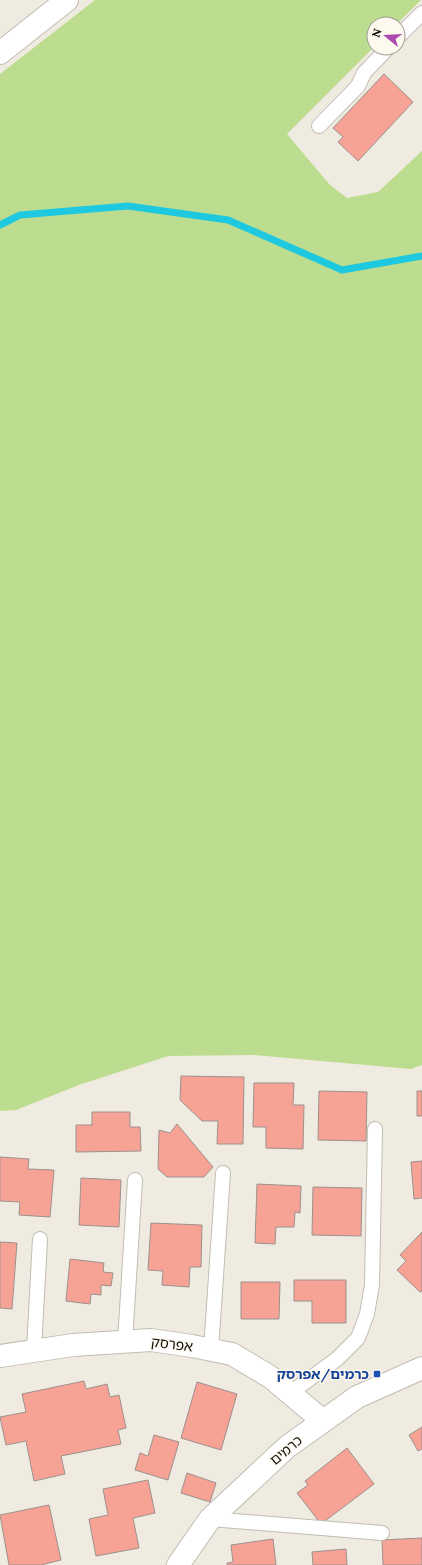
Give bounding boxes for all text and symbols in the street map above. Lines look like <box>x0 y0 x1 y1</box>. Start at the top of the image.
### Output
north arrow <box>366 16 406 56</box>
text: N <box>369 26 385 39</box>
street label: אפרסק <box>150 1333 194 1356</box>
place label: כרמים/אפרסק <box>277 1365 369 1383</box>
marker: כרמים/אפרסק <box>372 1369 382 1379</box>
street label: כרמים <box>266 1431 306 1469</box>

